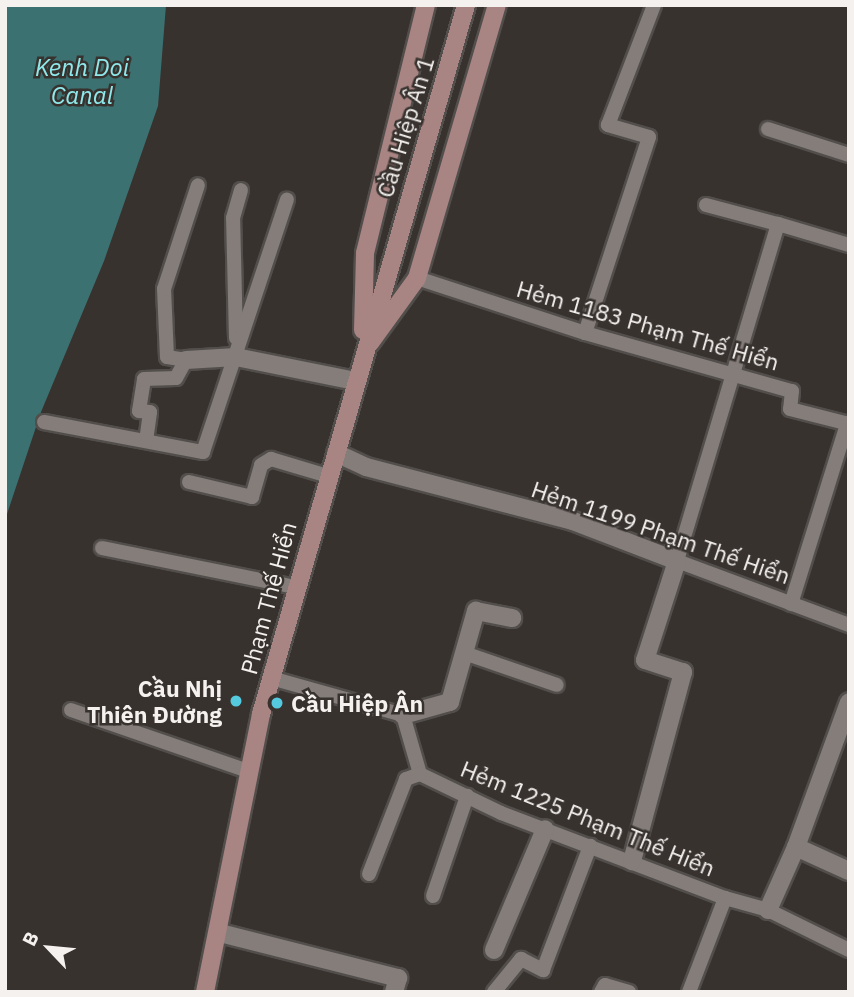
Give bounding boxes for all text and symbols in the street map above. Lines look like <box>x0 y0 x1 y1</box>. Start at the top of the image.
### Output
street label: Cầu Hiệp Ân 1 <box>371 53 439 201</box>
water label: Kenh Doi Canal <box>35 54 129 110</box>
street label: Hẻm 1183 Phạm Thế Hiển <box>514 274 782 376</box>
street label: Hẻm 1199 Phạm Thế Hiển <box>528 475 794 589</box>
street label: Phạm Thế Hiển <box>234 519 302 677</box>
place label: Cầu Nhị Thiên Đường <box>87 674 222 728</box>
place label: Cầu Hiệp Ân <box>291 689 423 717</box>
marker: Cầu Nhị Thiên Đường <box>228 693 244 709</box>
marker: Cầu Hiệp Ân <box>269 695 285 711</box>
street label: Hẻm 1225 Phạm Thế Hiển <box>457 754 719 882</box>
north arrow <box>14 913 84 983</box>
text: B <box>17 928 44 950</box>

